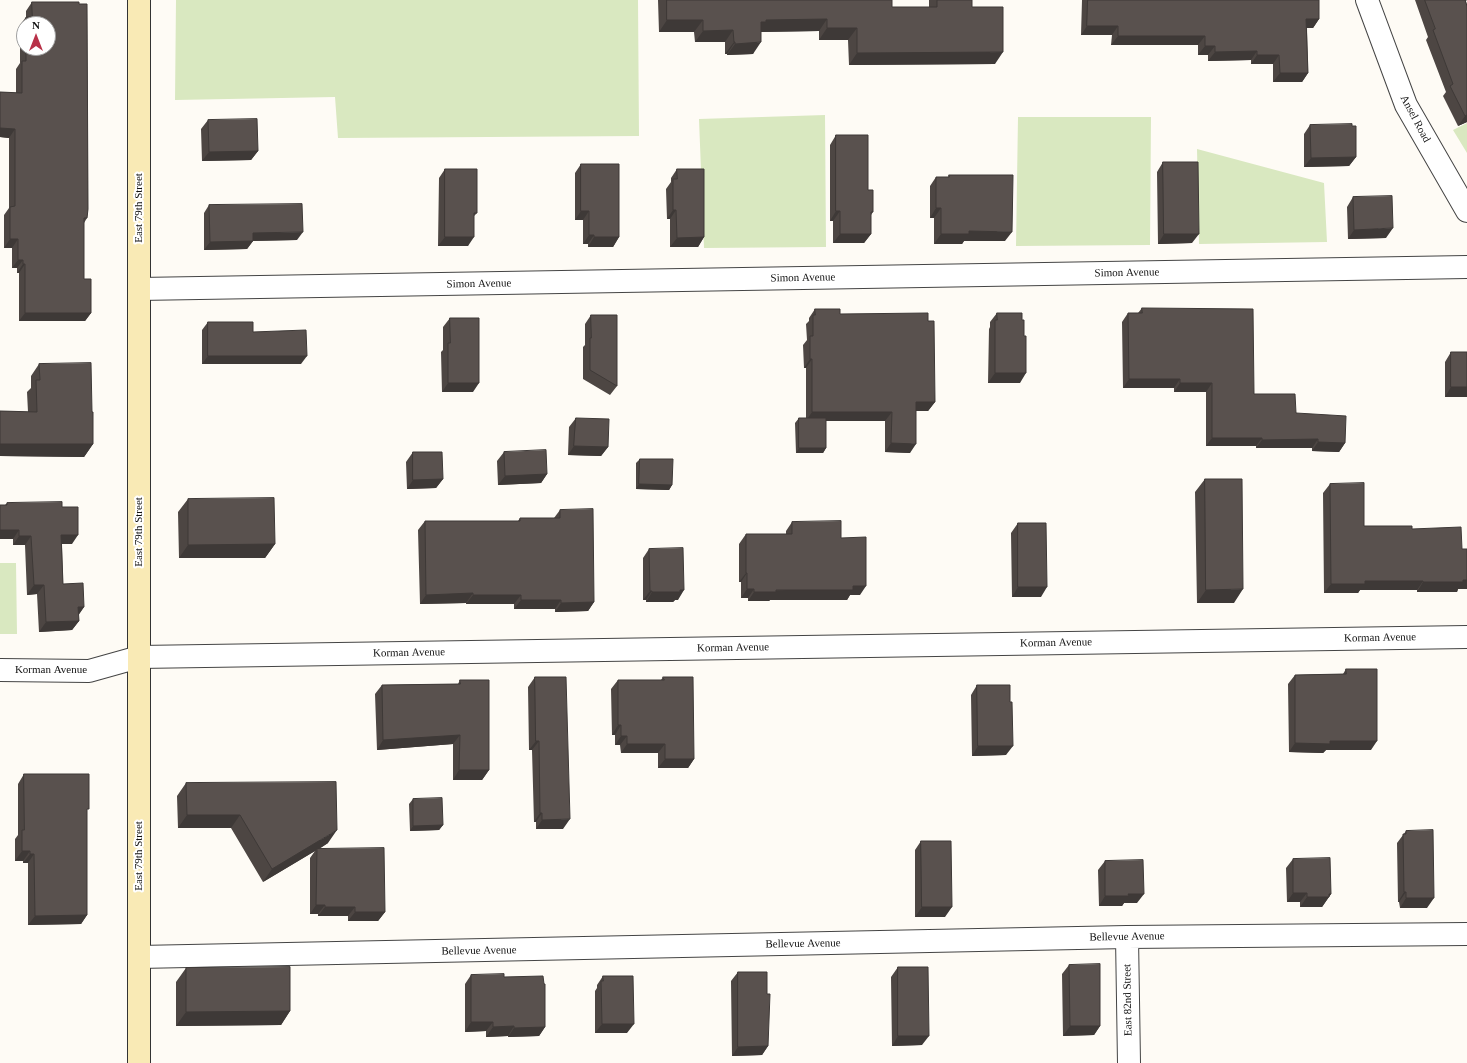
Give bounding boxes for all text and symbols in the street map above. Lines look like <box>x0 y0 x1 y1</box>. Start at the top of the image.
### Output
north arrow <box>16 16 56 56</box>
text: N <box>32 19 40 31</box>
street label: Ansel Road <box>1397 93 1433 145</box>
street label: East 79th Street <box>132 173 146 243</box>
street label: Simon Avenue <box>1094 266 1160 280</box>
street label: Simon Avenue <box>770 271 836 285</box>
street label: Simon Avenue <box>446 277 512 291</box>
street label: East 79th Street <box>132 497 146 567</box>
street label: Korman Avenue <box>1344 631 1416 645</box>
street label: Korman Avenue <box>1020 636 1092 650</box>
street label: Korman Avenue <box>697 641 769 655</box>
street label: Korman Avenue <box>373 646 445 660</box>
street label: Korman Avenue <box>15 663 87 677</box>
street label: East 79th Street <box>132 821 146 891</box>
street label: Bellevue Avenue <box>1089 930 1165 944</box>
street label: Bellevue Avenue <box>765 937 841 951</box>
street label: Bellevue Avenue <box>441 944 517 958</box>
street label: East 82nd Street <box>1121 964 1135 1036</box>

